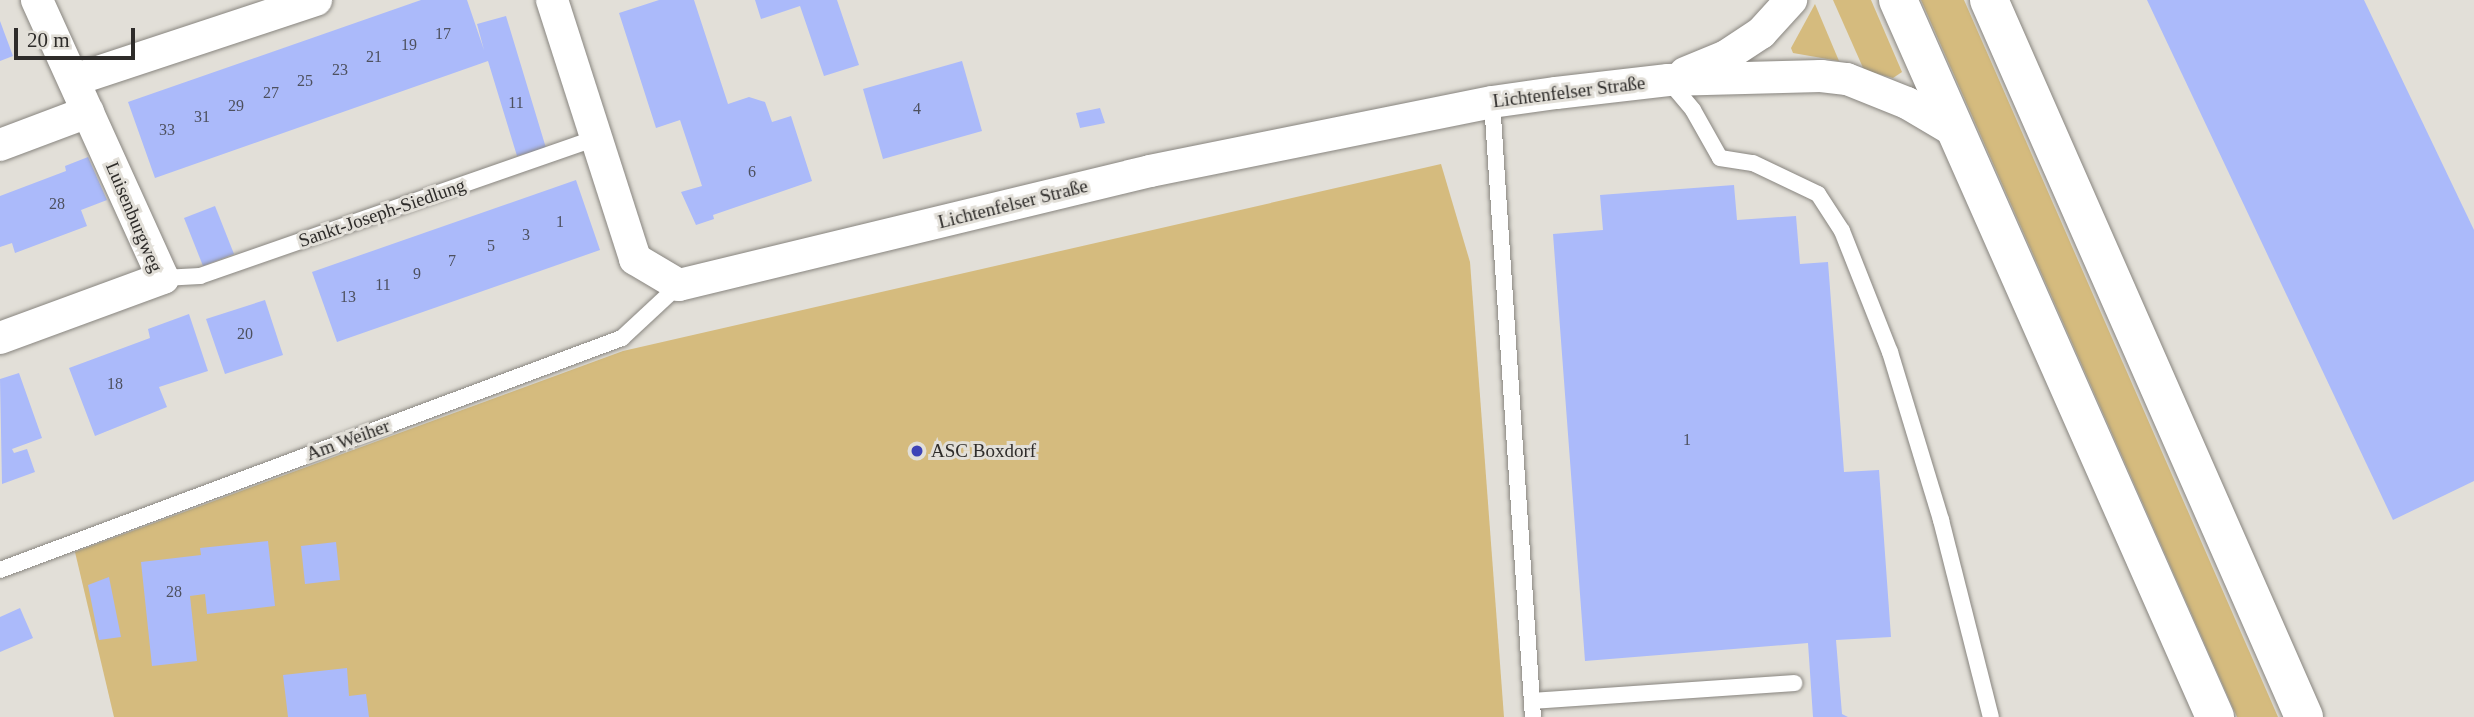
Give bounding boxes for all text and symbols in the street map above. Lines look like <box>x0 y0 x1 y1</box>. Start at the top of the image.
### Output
scale bar <box>18 14 138 58</box>
house number: 17 <box>435 24 451 44</box>
text: 20 m <box>27 28 70 52</box>
house number: 19 <box>401 35 417 55</box>
house number: 21 <box>366 47 382 67</box>
house number: 23 <box>332 60 348 80</box>
house number: 25 <box>297 71 313 91</box>
street label: Lichtenfelser Straße <box>1491 71 1647 113</box>
house number: 27 <box>263 83 279 103</box>
house number: 11 <box>508 93 524 113</box>
house number: 29 <box>228 96 244 116</box>
house number: 4 <box>913 99 921 119</box>
house number: 31 <box>194 107 210 127</box>
house number: 33 <box>159 120 175 140</box>
street label: Luisenburgweg <box>100 158 168 276</box>
house number: 6 <box>748 162 756 182</box>
street label: Sankt-Joseph-Siedlung <box>295 174 469 252</box>
street label: Lichtenfelser Straße <box>936 174 1090 234</box>
house number: 28 <box>49 194 65 214</box>
house number: 1 <box>556 212 564 232</box>
house number: 3 <box>522 225 530 245</box>
house number: 5 <box>487 236 495 256</box>
house number: 7 <box>448 251 456 271</box>
house number: 9 <box>413 264 421 284</box>
house number: 11 <box>375 275 391 295</box>
house number: 13 <box>340 287 356 307</box>
house number: 20 <box>237 324 253 344</box>
house number: 18 <box>107 374 123 394</box>
street label: Am Weiher <box>303 414 393 466</box>
house number: 1 <box>1683 430 1691 450</box>
place label: ASC Boxdorf <box>931 440 1036 462</box>
marker: ASC Boxdorf <box>909 443 925 459</box>
house number: 28 <box>166 582 182 602</box>

